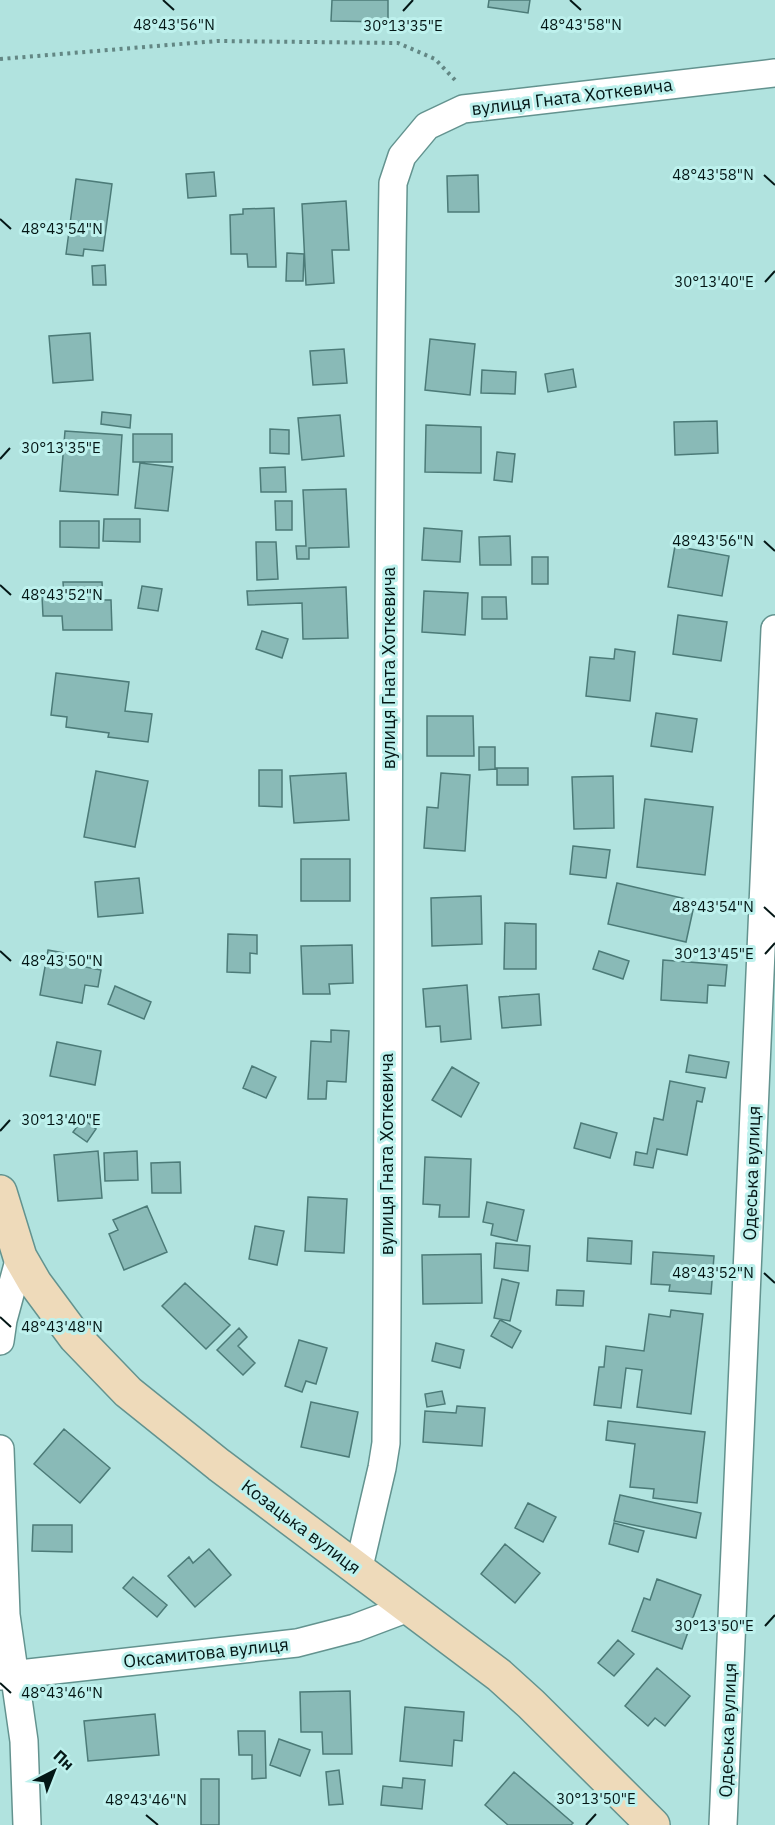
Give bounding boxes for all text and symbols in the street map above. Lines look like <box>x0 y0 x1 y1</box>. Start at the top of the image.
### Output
text: 48°43'56"N <box>133 15 215 34</box>
text: 48°43'58"N <box>540 15 622 34</box>
text: 30°13'35"E <box>363 16 443 35</box>
street label: вулиця Гната Хоткевича <box>470 73 674 120</box>
text: 48°43'58"N <box>672 165 754 184</box>
text: 48°43'54"N <box>21 219 103 238</box>
text: 30°13'40"E <box>674 272 754 291</box>
text: 30°13'35"E <box>21 438 101 457</box>
text: 48°43'56"N <box>672 531 754 550</box>
street label: вулиця Гната Хоткевича <box>377 566 400 769</box>
text: 48°43'52"N <box>21 585 103 604</box>
text: 48°43'54"N <box>672 897 754 916</box>
text: 30°13'45"E <box>674 944 754 963</box>
text: 48°43'50"N <box>21 951 103 970</box>
street label: вулиця Гната Хоткевича <box>375 1052 398 1255</box>
street label: Одеська вулиця <box>738 1105 765 1241</box>
text: 30°13'40"E <box>21 1110 101 1129</box>
text: 48°43'52"N <box>672 1263 754 1282</box>
text: 48°43'48"N <box>21 1317 103 1336</box>
street label: Козацька вулиця <box>237 1474 366 1579</box>
text: 30°13'50"E <box>674 1616 754 1635</box>
street label: Оксамитова вулиця <box>122 1632 290 1673</box>
street label: Одеська вулиця <box>714 1662 741 1798</box>
text: 48°43'46"N <box>21 1683 103 1702</box>
north arrow <box>24 1741 84 1801</box>
text: Пн <box>49 1745 79 1774</box>
text: 30°13'50"E <box>556 1789 636 1808</box>
text: 48°43'46"N <box>105 1790 187 1809</box>

